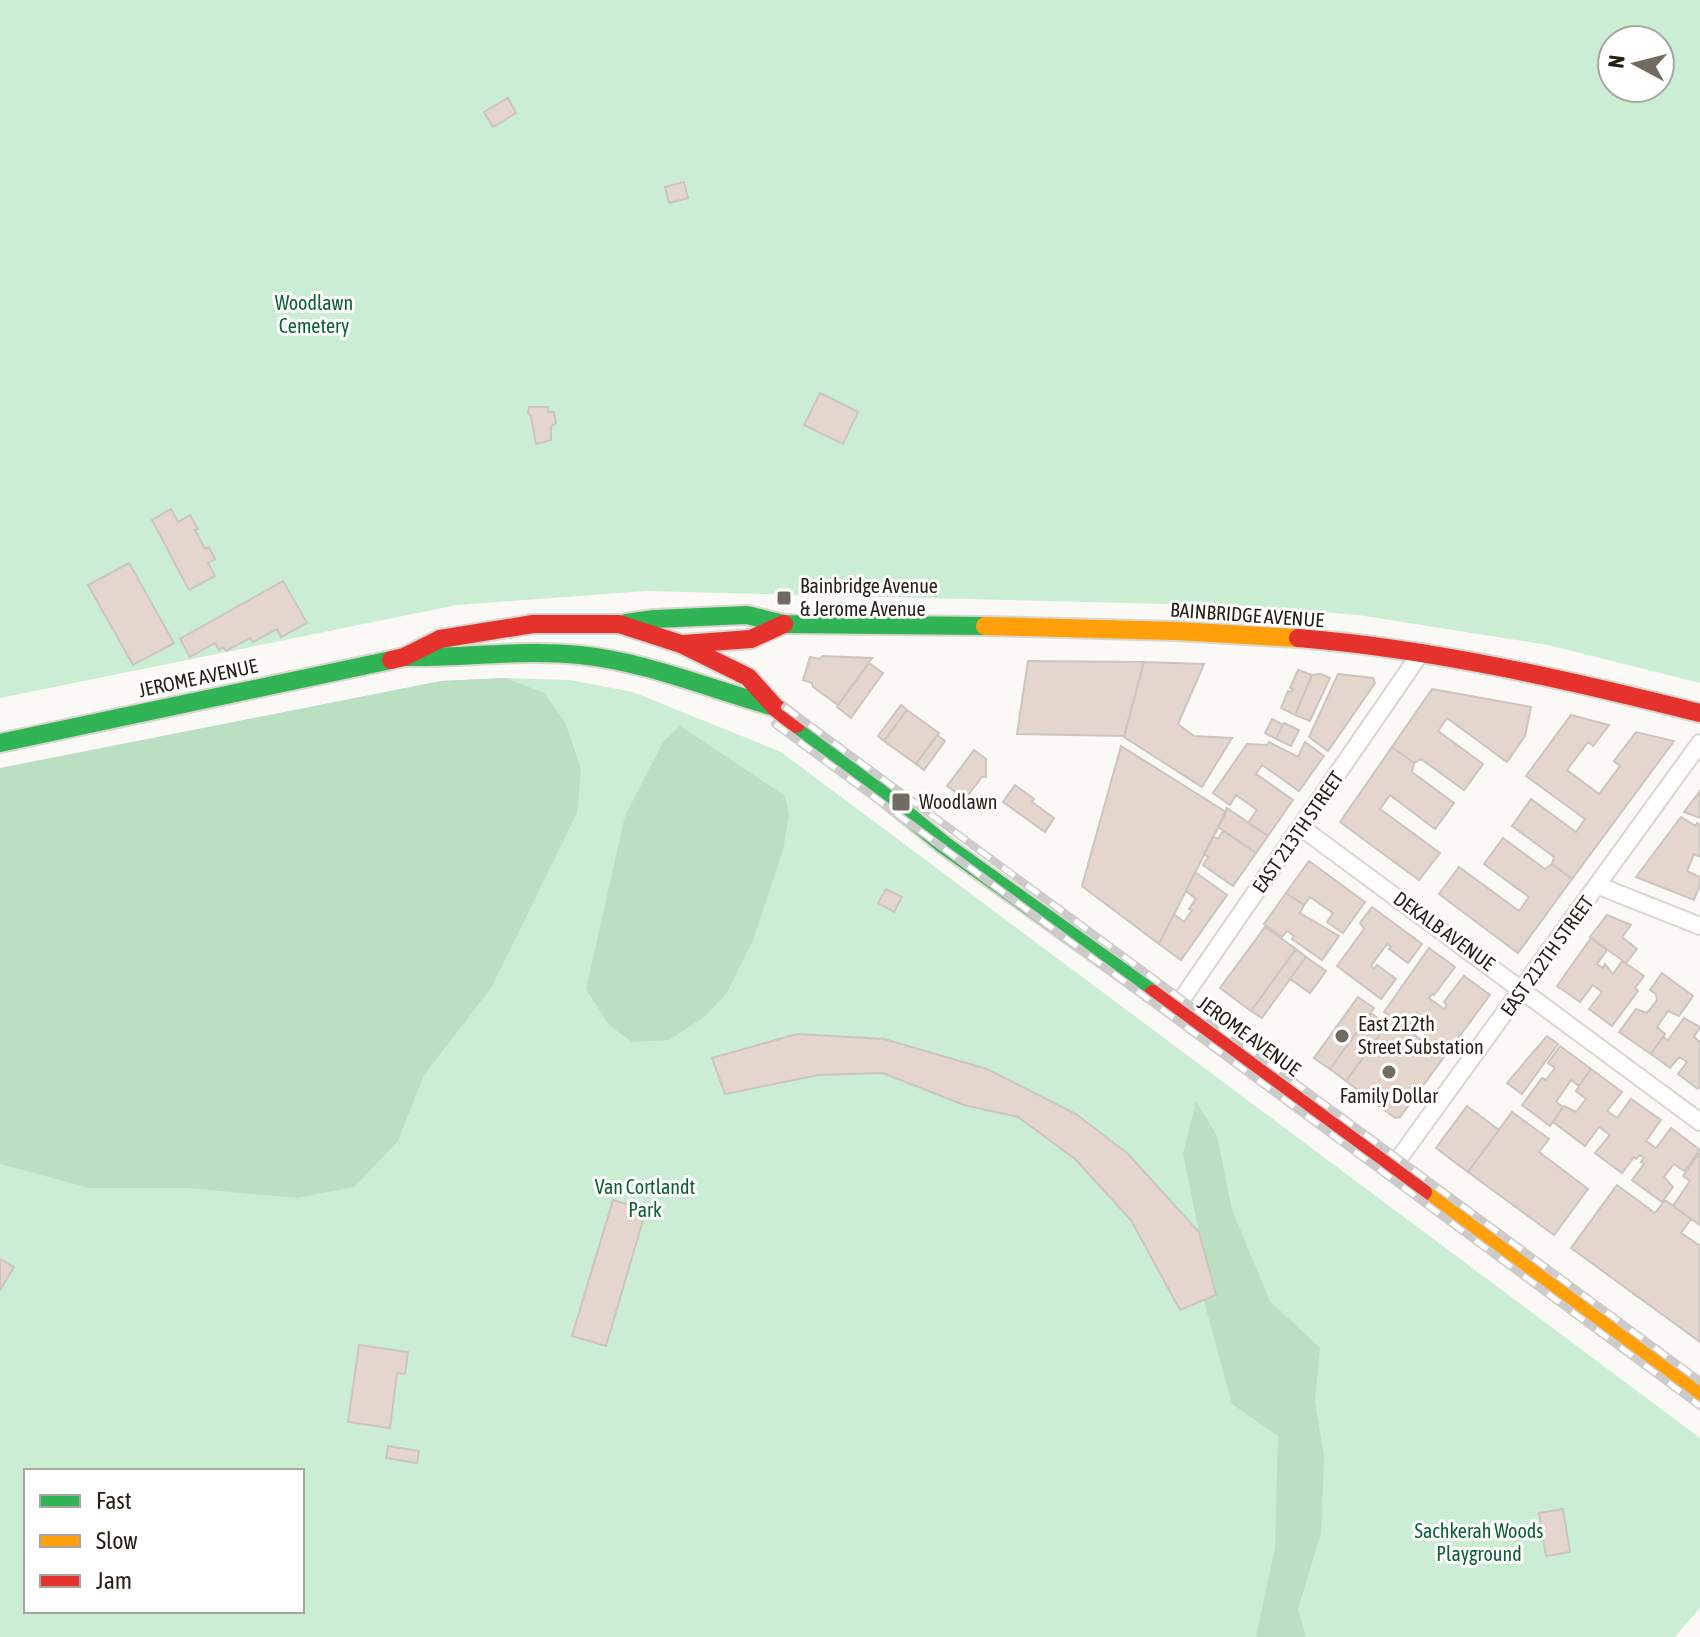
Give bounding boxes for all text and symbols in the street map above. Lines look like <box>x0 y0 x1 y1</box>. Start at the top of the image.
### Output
north arrow <box>1596 24 1676 104</box>
text: N <box>1602 54 1630 70</box>
park label: Woodlawn Cemetery <box>275 291 353 337</box>
place label: Bainbridge Avenue & Jerome Avenue <box>800 574 938 620</box>
marker: Bainbridge Avenue & Jerome Avenue <box>775 589 793 607</box>
street label: BAINBRIDGE AVENUE <box>1170 598 1325 631</box>
street label: JEROME AVENUE <box>136 654 260 701</box>
street label: EAST 213TH STREET <box>1247 767 1348 897</box>
place label: Woodlawn <box>919 790 997 813</box>
marker: Woodlawn <box>890 791 912 813</box>
street label: DEKALB AVENUE <box>1389 886 1500 975</box>
street label: EAST 212TH STREET <box>1495 891 1598 1020</box>
street label: JEROME AVENUE <box>1194 991 1305 1081</box>
place label: East 212th Street Substation <box>1358 1012 1484 1058</box>
marker: East 212th Street Substation <box>1333 1027 1351 1045</box>
marker: Family Dollar <box>1380 1063 1398 1081</box>
place label: Family Dollar <box>1340 1084 1439 1107</box>
park label: Van Cortlandt Park <box>595 1175 695 1221</box>
legend <box>24 1469 304 1613</box>
text: Fast <box>96 1487 132 1514</box>
park label: Sachkerah Woods Playground <box>1415 1519 1543 1565</box>
text: Slow <box>96 1527 138 1554</box>
text: Jam <box>96 1567 132 1594</box>

